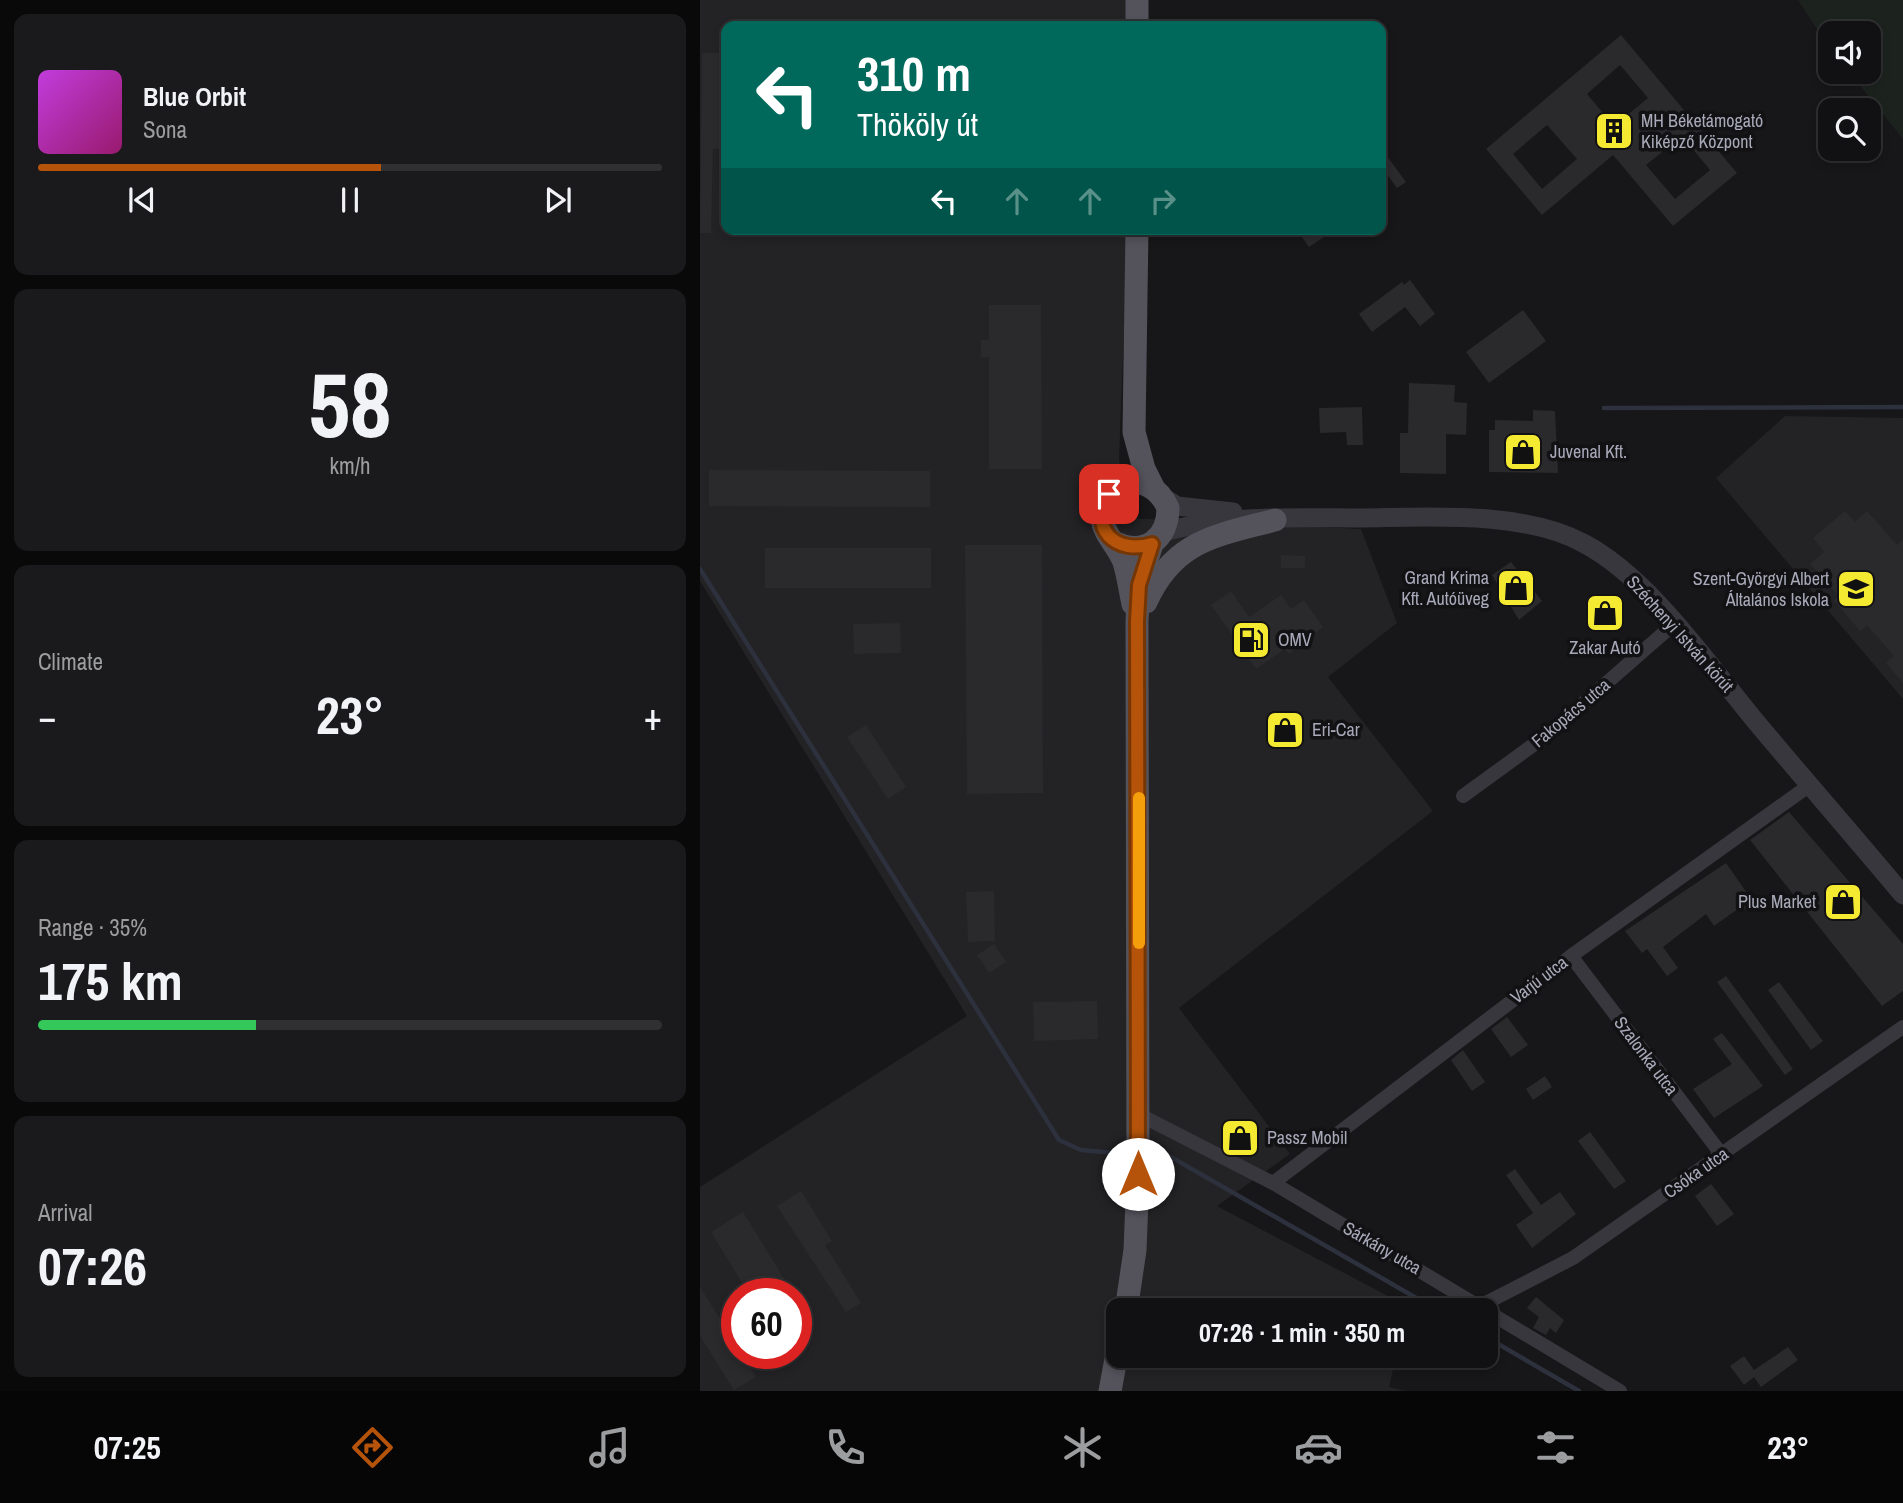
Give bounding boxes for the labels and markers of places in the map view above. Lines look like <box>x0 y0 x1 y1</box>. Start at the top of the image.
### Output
place label: MH Béketámogató Kiképző Központ <box>1641 108 1763 154</box>
building icon: MH Béketámogató Kiképző Központ <box>1593 110 1635 152</box>
shop icon: Juvenal Kft. <box>1502 431 1544 473</box>
place label: Juvenal Kft. <box>1550 439 1627 464</box>
pin <box>1079 464 1139 524</box>
place label: Grand Krima Kft. Autóüveg <box>1401 565 1490 611</box>
place label: Szent-Györgyi Albert Általános Iskola <box>1693 566 1829 612</box>
shop icon: Grand Krima Kft. Autóüveg <box>1495 567 1537 609</box>
school or university icon: Szent-Györgyi Albert Általános Iskola <box>1835 568 1877 610</box>
shop icon: Zakar Autó <box>1584 592 1626 634</box>
fuel station icon: OMV <box>1230 619 1272 661</box>
place label: OMV <box>1278 627 1312 652</box>
place label: Zakar Autó <box>1569 635 1641 660</box>
shop icon: Eri-Car <box>1264 709 1306 751</box>
place label: Eri-Car <box>1312 717 1360 742</box>
shop icon: Plus Market <box>1822 881 1864 923</box>
place label: Plus Market <box>1738 889 1816 914</box>
shop icon: Passz Mobil <box>1219 1117 1261 1159</box>
place label: Passz Mobil <box>1267 1125 1347 1150</box>

